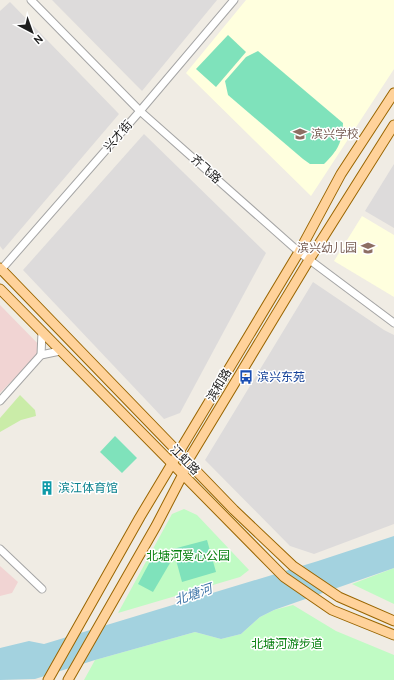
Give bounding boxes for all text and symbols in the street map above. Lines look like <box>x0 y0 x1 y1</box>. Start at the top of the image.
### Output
north arrow <box>12 12 52 52</box>
text: N <box>31 32 46 47</box>
street label: 兴才街 <box>100 117 135 154</box>
school or university icon: 滨兴学校 <box>292 126 308 142</box>
place label: 滨兴学校 <box>311 126 359 141</box>
street label: 齐飞路 <box>188 151 225 186</box>
place label: 滨兴幼儿园 <box>297 240 357 255</box>
school or university icon: 滨兴幼儿园 <box>360 240 376 256</box>
street label: 滨和路 <box>203 365 234 404</box>
bus stop icon: 滨兴东苑 <box>238 369 254 385</box>
place label: 滨兴东苑 <box>257 369 305 384</box>
street label: 江虹路 <box>167 441 203 478</box>
building icon: 滨江体育馆 <box>39 480 55 496</box>
place label: 滨江体育馆 <box>58 480 118 495</box>
park label: 北塘河爱心公园 <box>146 548 230 563</box>
water label: 北塘河 <box>172 579 217 608</box>
park label: 北塘河游步道 <box>251 636 323 651</box>

